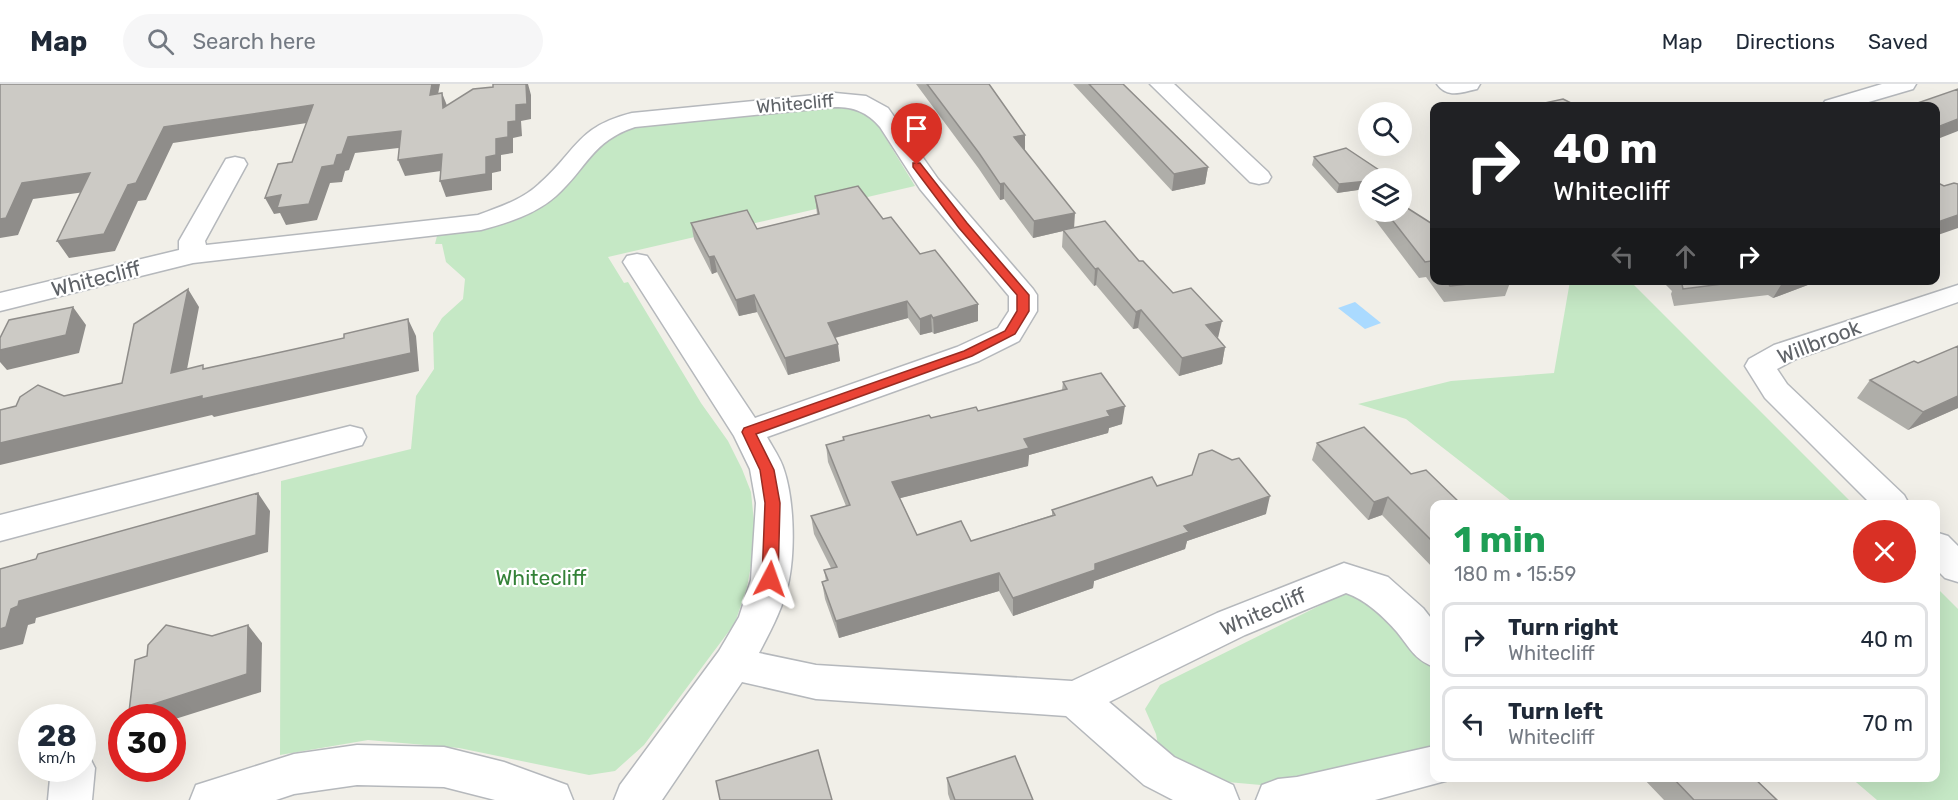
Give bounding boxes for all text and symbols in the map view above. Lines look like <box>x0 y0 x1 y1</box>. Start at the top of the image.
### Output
search box <box>123 14 543 68</box>
text: Map <box>30 25 87 58</box>
icon: search <box>144 25 177 58</box>
text: Search here <box>192 28 316 55</box>
text: Map <box>1662 29 1703 54</box>
text: Directions <box>1736 29 1835 54</box>
text: Saved <box>1868 29 1928 54</box>
street label: Whitecliff <box>755 90 835 118</box>
map controls <box>1358 102 1412 222</box>
button: search <box>1358 102 1412 156</box>
pin <box>891 103 942 165</box>
icon: arrive <box>900 112 933 145</box>
text: 40 m <box>1553 124 1658 174</box>
icon: right <box>1454 126 1532 204</box>
button: layers <box>1358 168 1412 222</box>
text: Whitecliff <box>1553 175 1670 207</box>
icon: left <box>1606 240 1639 273</box>
icon: ahead <box>1669 240 1702 273</box>
icon: right <box>1732 240 1765 273</box>
street label: Whitecliff <box>49 255 144 302</box>
street label: Willbrook <box>1774 314 1864 369</box>
text: 1 min <box>1454 518 1546 561</box>
button: close <box>1853 520 1916 583</box>
position arrow <box>738 547 802 611</box>
text: 180 m · 15:59 <box>1454 562 1576 586</box>
park label: Whitecliff <box>496 565 587 590</box>
street label: Whitecliff <box>1216 582 1310 641</box>
text: Turn right <box>1508 614 1618 641</box>
icon: right <box>1457 623 1490 656</box>
text: 40 m <box>1860 626 1913 653</box>
text: Whitecliff <box>1508 641 1595 665</box>
text: Turn left <box>1508 698 1603 725</box>
speed limit sign: 30 <box>108 704 186 782</box>
icon: left <box>1457 707 1490 740</box>
text: 70 m <box>1863 710 1913 737</box>
text: 28 <box>37 718 77 754</box>
text: Whitecliff <box>1508 725 1595 749</box>
text: km/h <box>38 749 76 767</box>

